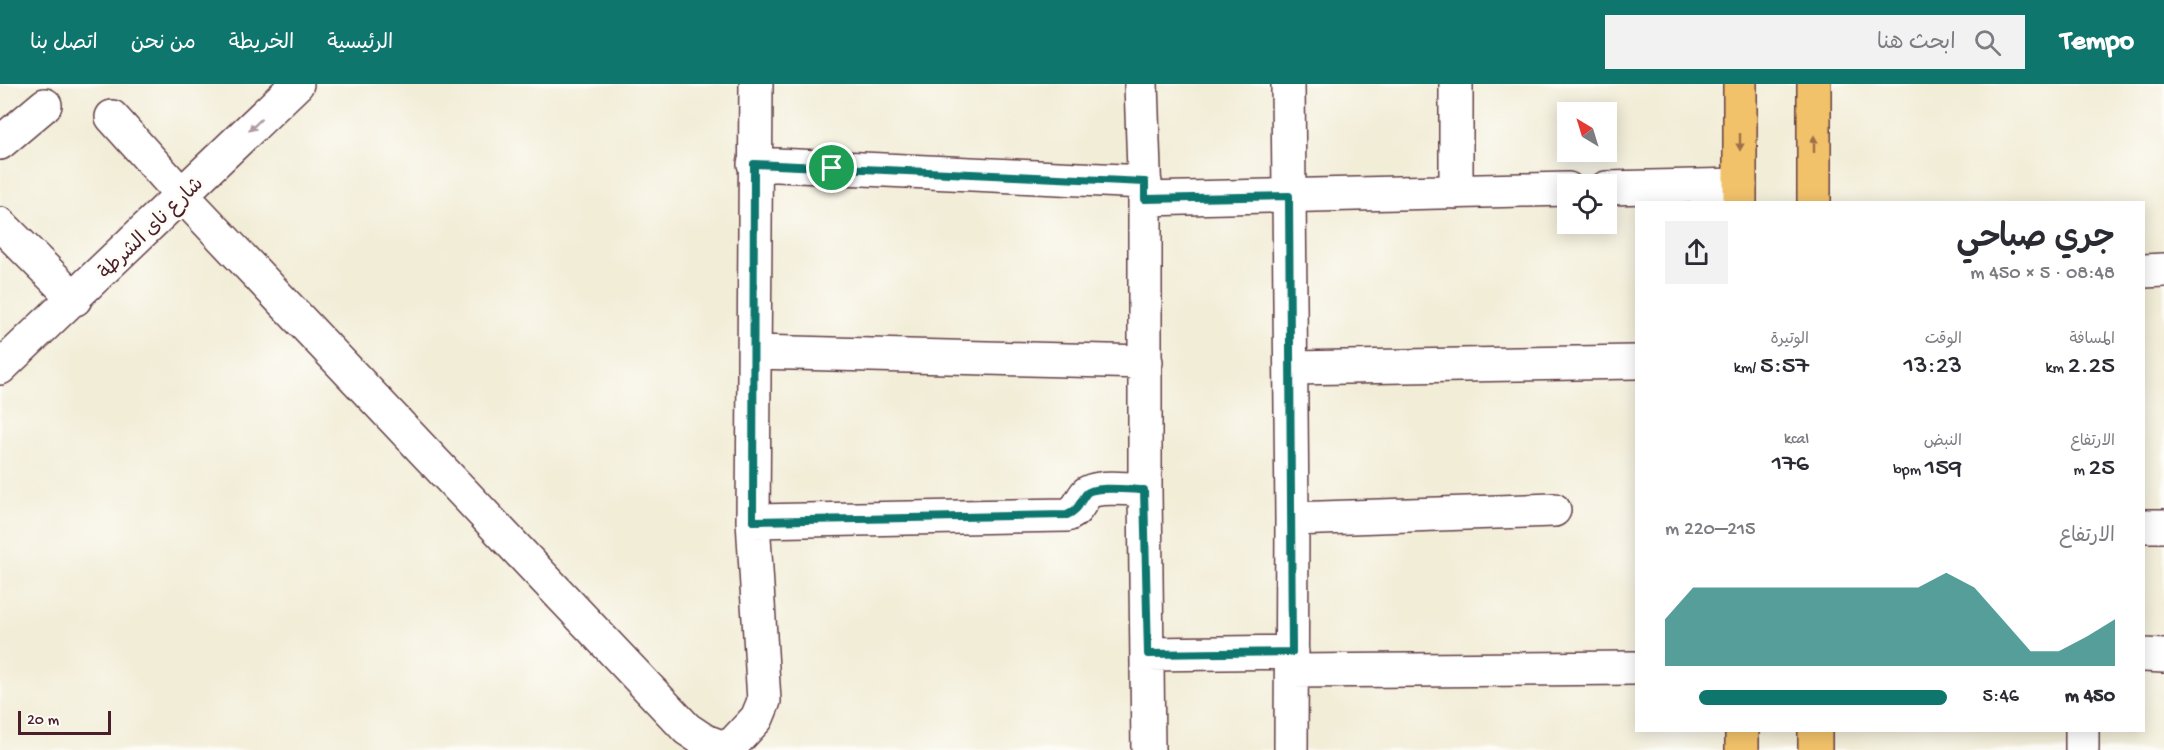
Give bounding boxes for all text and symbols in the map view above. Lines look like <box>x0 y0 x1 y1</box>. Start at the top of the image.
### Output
search box <box>1605 15 2025 69</box>
icon: search <box>1971 26 2004 59</box>
text: Tempo <box>2061 26 2134 59</box>
text: ابحث هنا <box>1877 31 1956 57</box>
text: اتصل بنا <box>30 32 98 57</box>
text: من نحن <box>131 32 196 57</box>
text: الخريطة <box>229 32 294 57</box>
text: الرئيسية <box>327 32 393 57</box>
north arrow <box>1557 102 1617 162</box>
map controls <box>1557 102 1617 234</box>
one-way arrow <box>248 118 263 132</box>
one-way arrow <box>1735 133 1745 152</box>
one-way arrow <box>1809 135 1819 154</box>
pin <box>806 142 857 193</box>
icon: arrive <box>815 151 848 184</box>
street label: شارع ناى الشرطة <box>95 173 210 285</box>
button: locate <box>1557 174 1617 234</box>
button: share <box>1665 221 1728 284</box>
text: جري صباحي <box>1956 221 2115 259</box>
text: 08:48 · 5 × 450 m <box>1970 263 2115 286</box>
text: الوتيرة <box>1770 331 1809 350</box>
text: الوقت <box>1925 331 1962 350</box>
text: المسافة <box>2069 331 2115 350</box>
text: 5:57 <box>1760 352 1809 383</box>
text: 13:23 <box>1904 352 1962 383</box>
text: 2.25 <box>2068 352 2115 383</box>
text: /km <box>1734 360 1760 379</box>
text: km <box>2045 360 2068 379</box>
text: kcal <box>1784 431 1809 450</box>
text: النبض <box>1924 433 1962 452</box>
text: الارتفاع <box>2070 433 2115 452</box>
text: 176 <box>1772 450 1809 481</box>
text: 159 <box>1925 454 1962 485</box>
text: 25 <box>2089 454 2115 485</box>
text: bpm <box>1893 462 1925 481</box>
text: m <box>2073 462 2089 481</box>
text: 215–220 m <box>1665 519 1756 542</box>
text: الارتفاع <box>2059 526 2115 549</box>
text: 5:46 <box>1983 686 2019 709</box>
text: 450 m <box>2065 686 2115 709</box>
scale bar <box>18 708 111 736</box>
text: 20 m <box>27 712 59 731</box>

